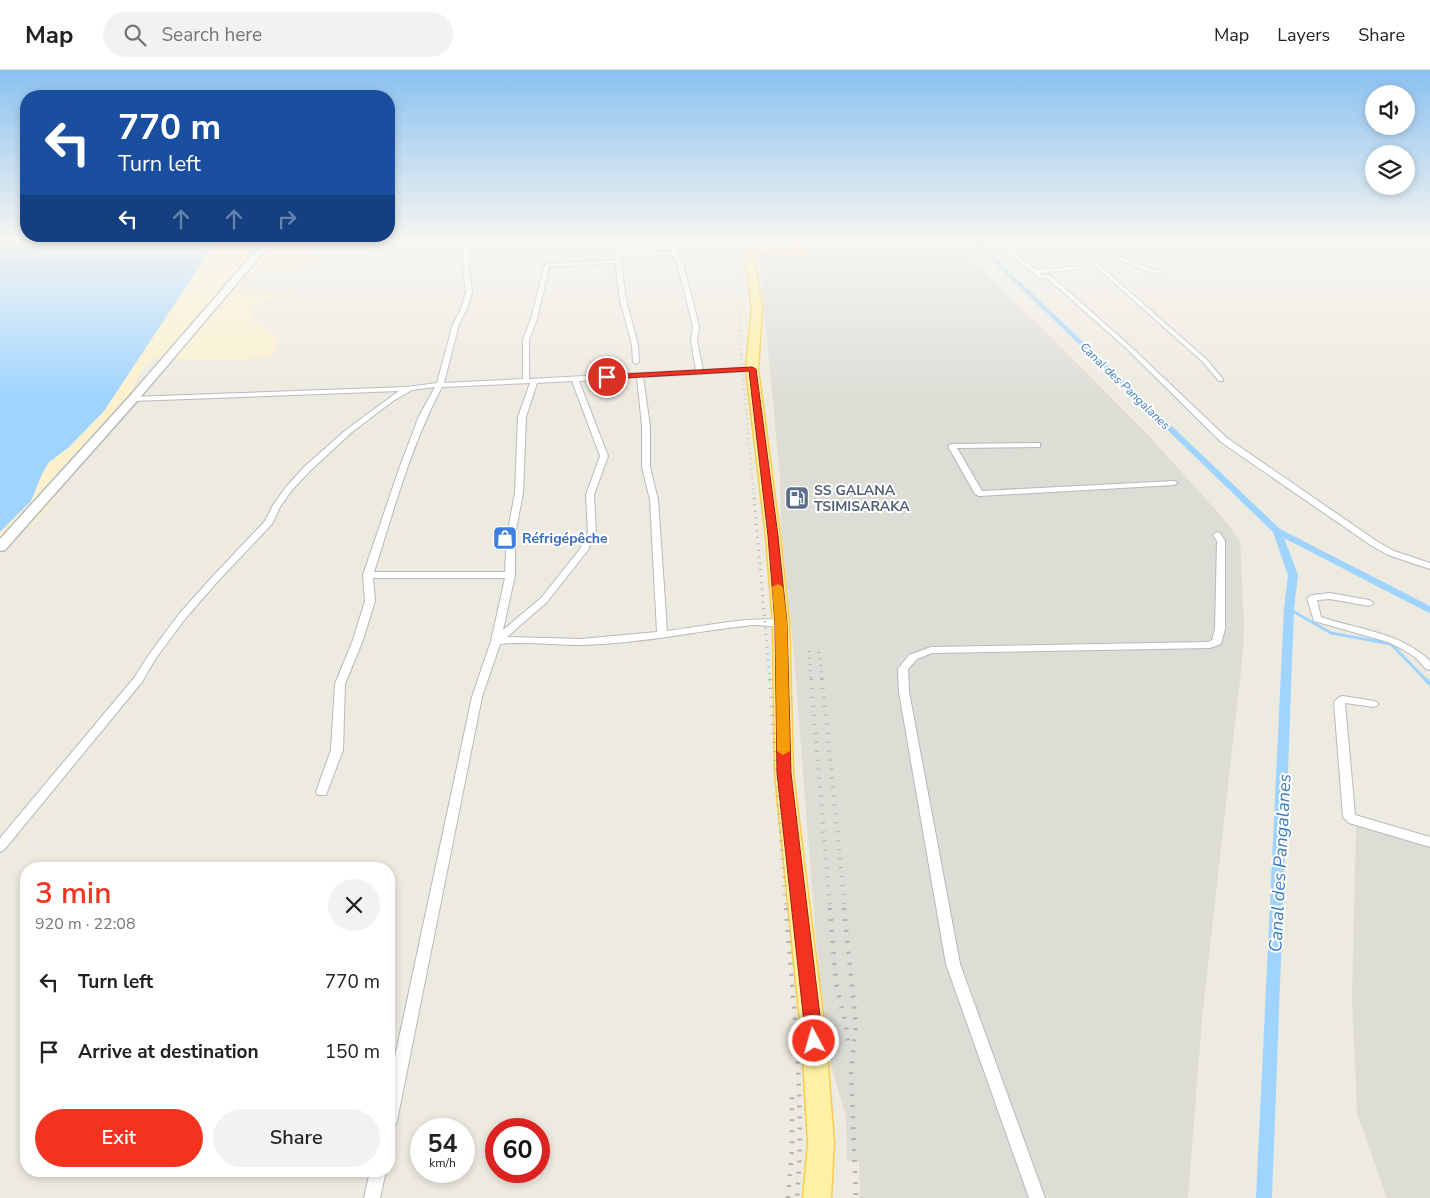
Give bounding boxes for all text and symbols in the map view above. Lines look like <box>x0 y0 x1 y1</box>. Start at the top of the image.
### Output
search box <box>103 12 453 57</box>
text: Map <box>25 19 73 51</box>
icon: search <box>121 21 149 49</box>
text: Search here <box>161 22 262 48</box>
text: Map <box>1214 23 1249 47</box>
text: Layers <box>1277 23 1330 47</box>
text: Share <box>1358 23 1405 47</box>
map controls <box>1365 85 1415 195</box>
button: sound <box>1365 85 1415 135</box>
text: 770 m <box>118 104 221 151</box>
icon: left <box>35 110 100 175</box>
button: layers <box>1365 145 1415 195</box>
text: Turn left <box>118 149 201 179</box>
icon: left <box>114 205 142 233</box>
icon: ahead <box>167 205 195 233</box>
icon: ahead <box>220 205 248 233</box>
icon: right <box>273 205 301 233</box>
water label: Canal des Pangalanes <box>1077 339 1174 433</box>
pin <box>586 356 628 398</box>
icon: arrive <box>593 363 621 391</box>
place label: SS GALANA TSIMISARAKA <box>814 481 910 516</box>
fuel station icon: SS GALANA TSIMISARAKA <box>784 485 810 511</box>
shop icon: Réfrigépêche <box>492 525 518 551</box>
place label: Réfrigépêche <box>522 529 608 548</box>
water label: Canal des Pangalanes <box>1263 773 1297 953</box>
text: 3 min <box>35 873 111 914</box>
button: close <box>328 879 380 931</box>
text: 920 m · 22:08 <box>35 913 136 935</box>
icon: left <box>35 968 63 996</box>
text: Turn left <box>78 969 153 995</box>
text: 770 m <box>325 969 380 995</box>
position arrow <box>787 1014 839 1066</box>
icon: arrive <box>35 1038 63 1066</box>
text: Arrive at destination <box>78 1039 259 1065</box>
text: 150 m <box>325 1039 380 1065</box>
button: Exit <box>35 1109 203 1167</box>
button: Share <box>213 1109 380 1167</box>
speed limit sign: 60 <box>485 1118 550 1183</box>
text: 54 <box>427 1127 458 1161</box>
text: km/h <box>429 1155 456 1171</box>

